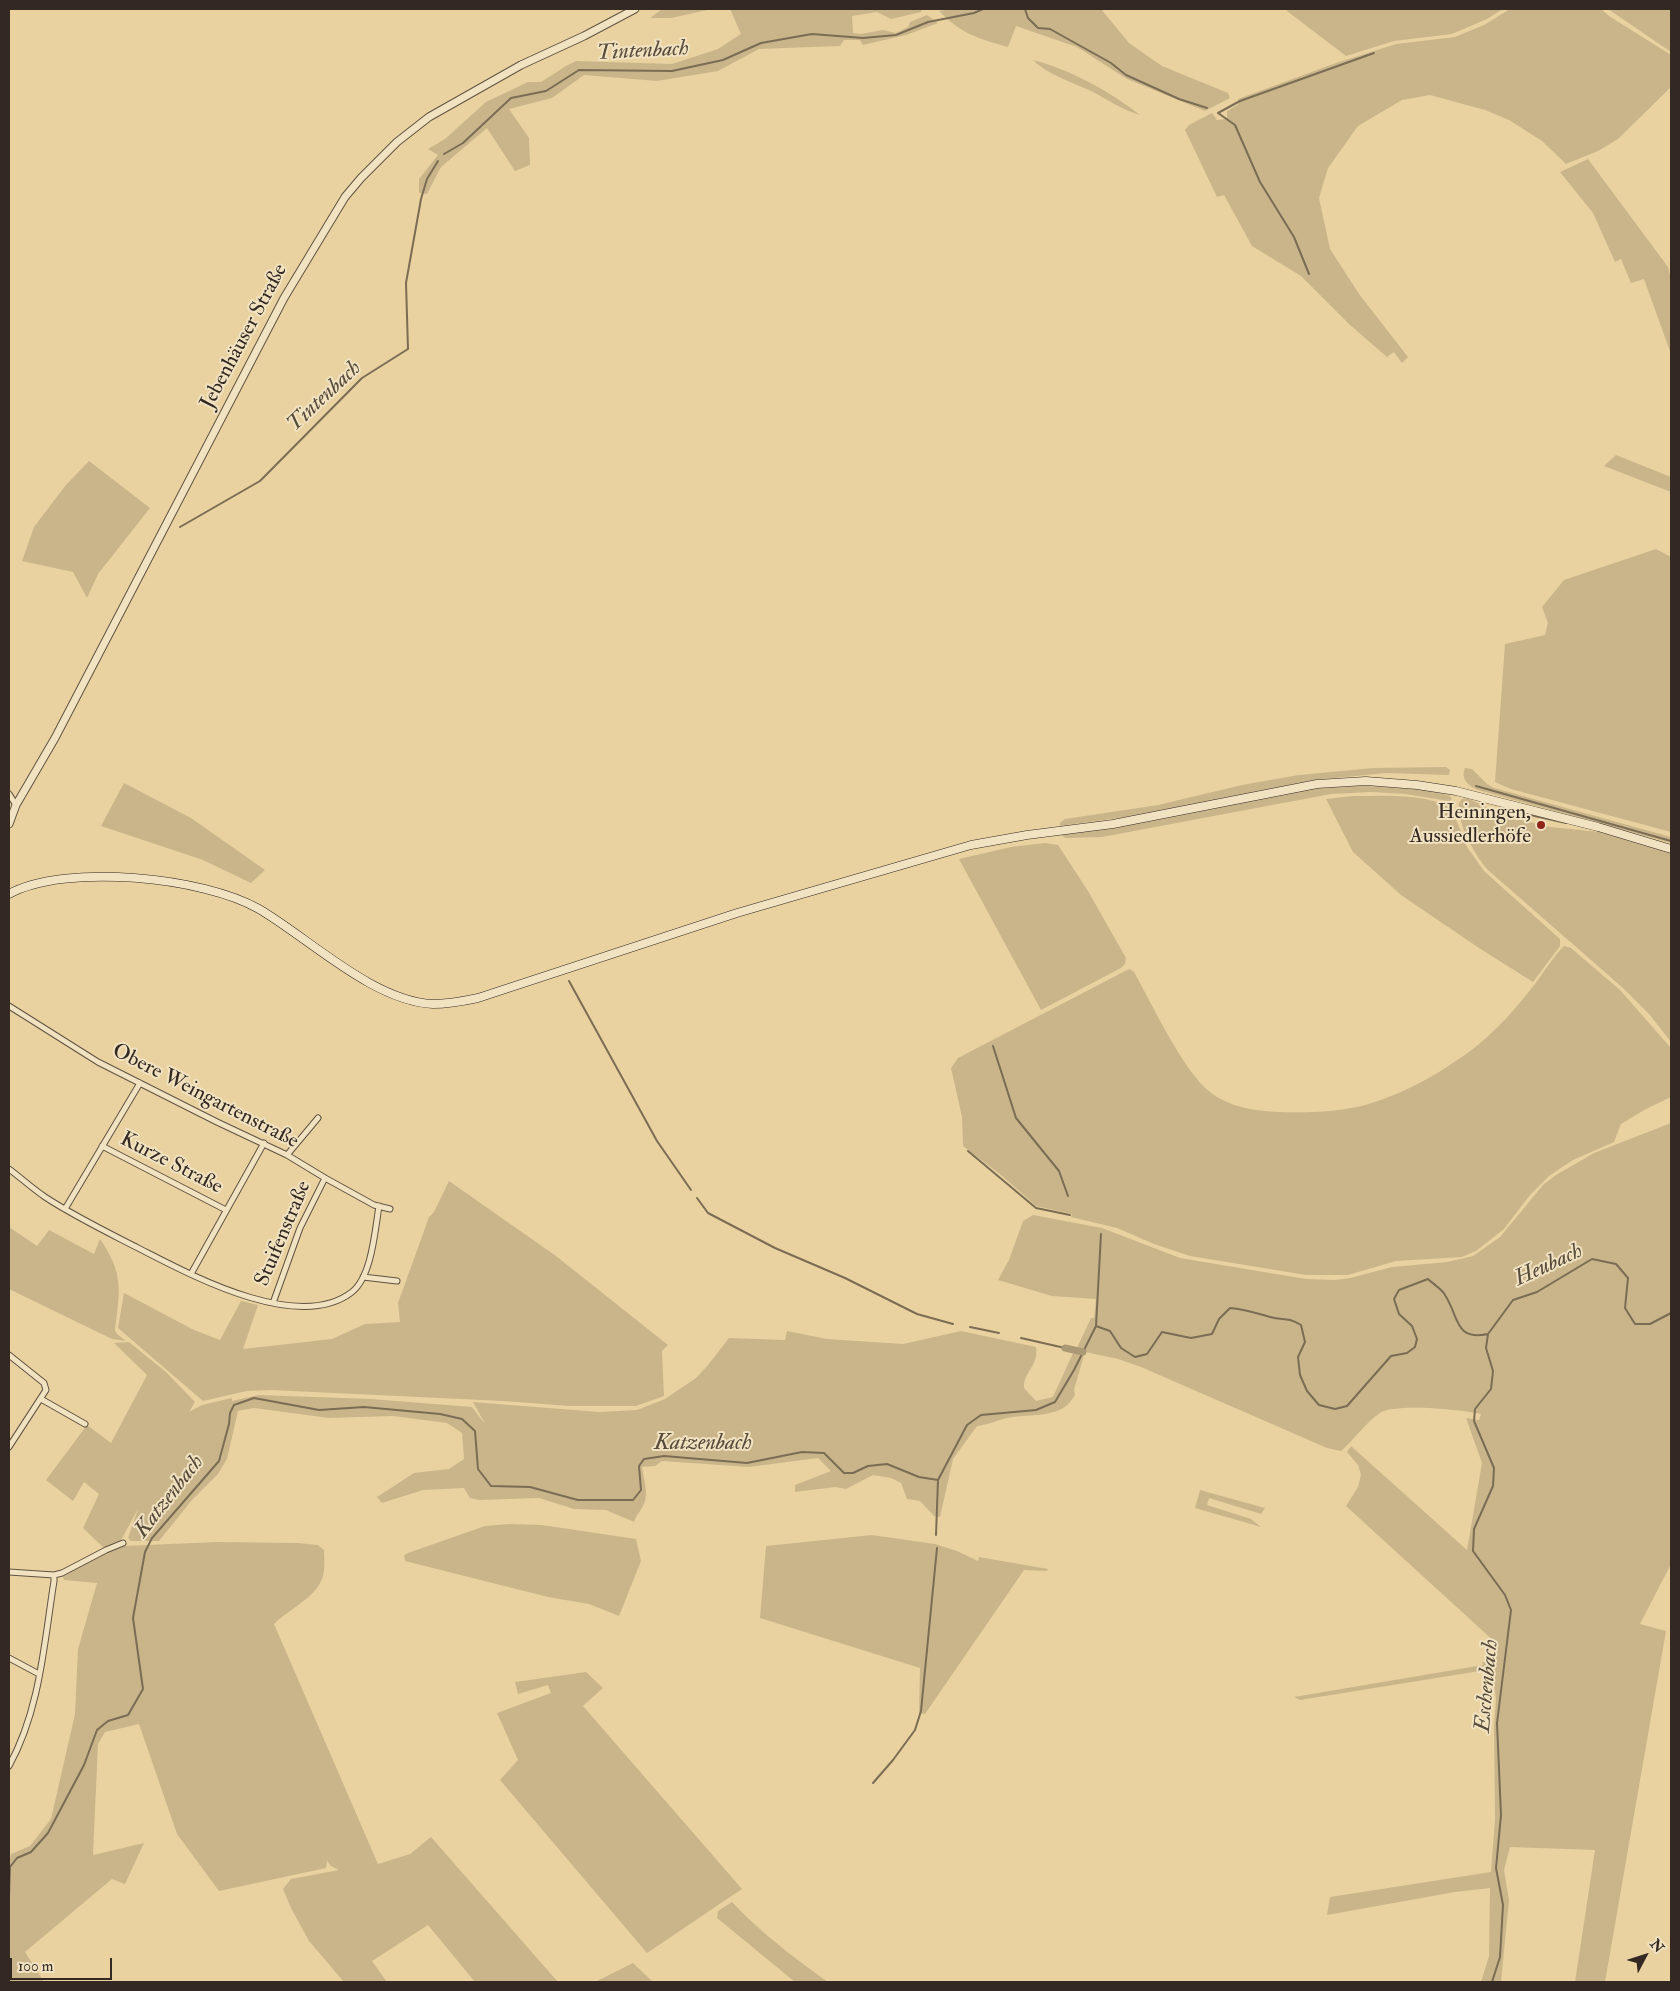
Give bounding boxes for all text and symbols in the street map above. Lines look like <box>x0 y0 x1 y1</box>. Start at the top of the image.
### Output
water label: Tintenbach <box>596 36 690 68</box>
street label: Jebenhäuser Straße <box>196 260 294 414</box>
water label: Tintenbach <box>282 356 368 438</box>
place label: Heiningen, Aussiedlerhöfe <box>1409 800 1531 850</box>
marker: Heiningen, Aussiedlerhöfe <box>1535 819 1547 831</box>
street label: Obere Weingartenstraße <box>108 1039 302 1155</box>
street label: Kurze Straße <box>116 1127 226 1201</box>
street label: Stuifenstraße <box>251 1178 317 1290</box>
water label: Heubach <box>1511 1239 1587 1293</box>
water label: Katzenbach <box>654 1431 752 1457</box>
water label: Katzenbach <box>130 1450 210 1544</box>
water label: Eschenbach <box>1471 1638 1505 1734</box>
north arrow <box>1620 1931 1670 1981</box>
text: N <box>1646 1936 1667 1956</box>
scale bar <box>12 1948 115 1980</box>
text: 100 m <box>18 1957 53 1976</box>

